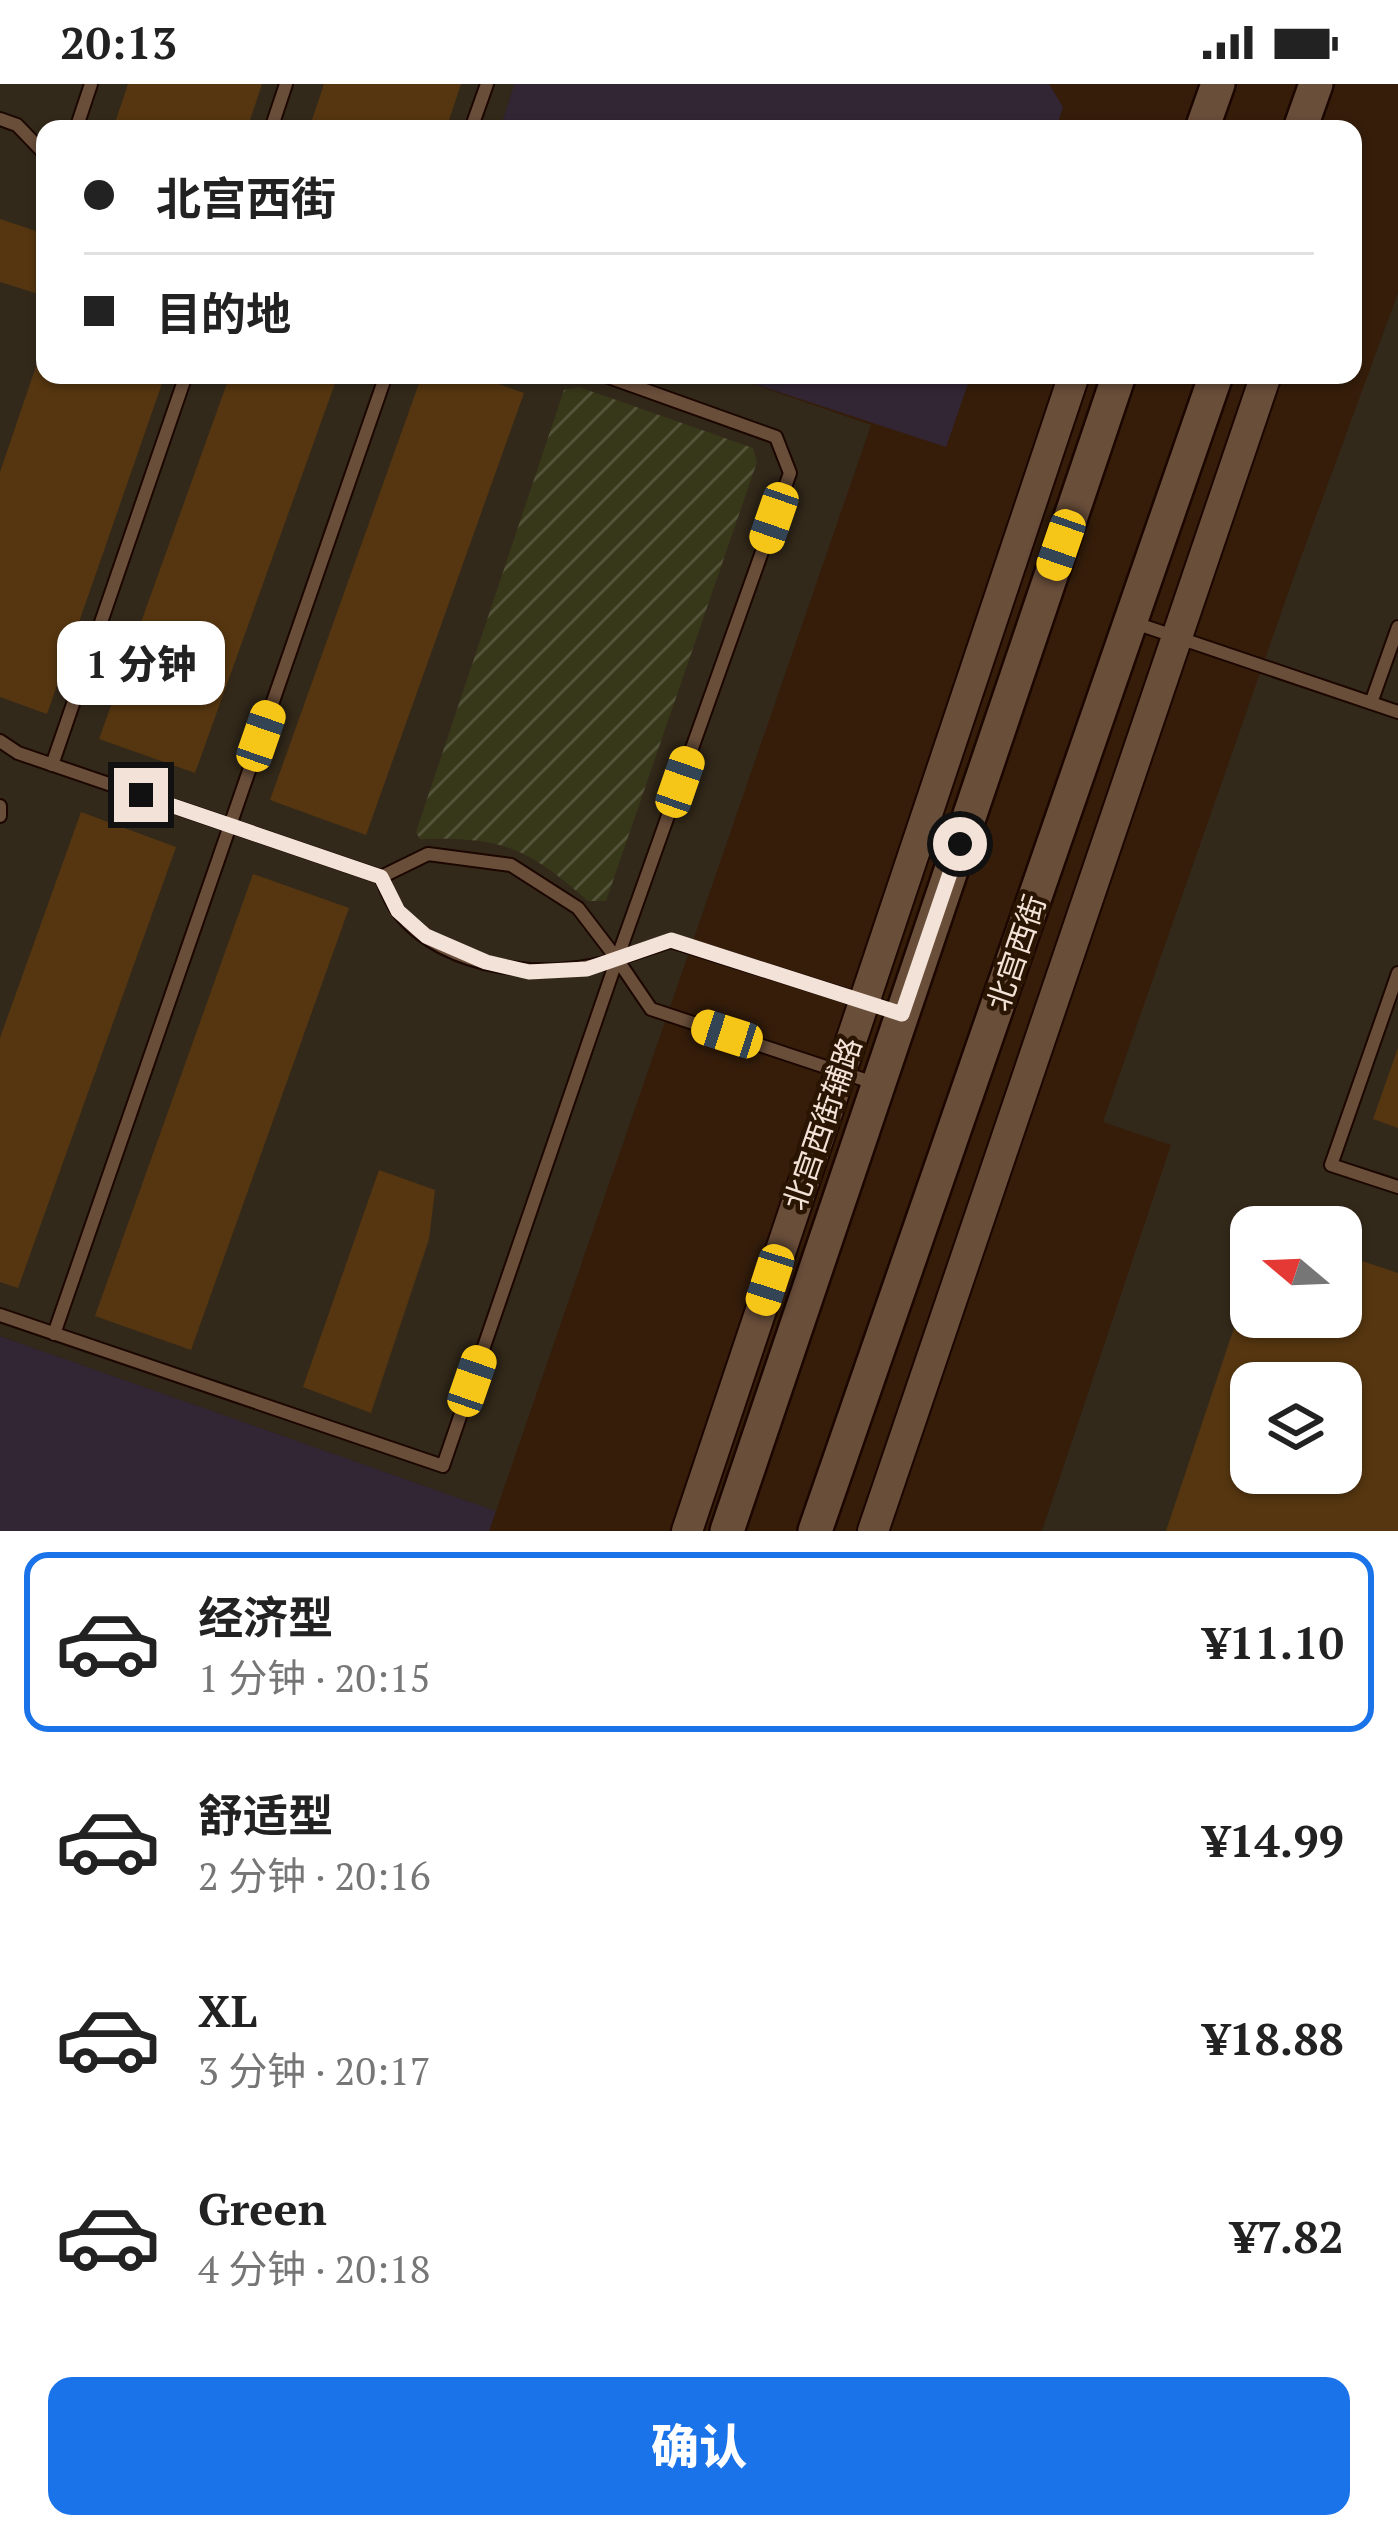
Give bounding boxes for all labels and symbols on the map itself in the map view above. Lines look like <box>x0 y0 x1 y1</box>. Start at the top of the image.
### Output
car <box>745 478 803 558</box>
car <box>1032 505 1090 585</box>
callout: 1 分钟 <box>57 621 225 705</box>
car <box>232 696 290 776</box>
car <box>651 742 709 822</box>
route end <box>114 768 168 822</box>
route start <box>933 817 987 871</box>
street label: 北宫西街 <box>978 889 1054 1016</box>
car <box>687 1006 767 1062</box>
street label: 北宫西街辅路 <box>774 1032 870 1215</box>
north arrow <box>1230 1206 1362 1338</box>
car <box>742 1240 798 1320</box>
car <box>443 1341 501 1421</box>

